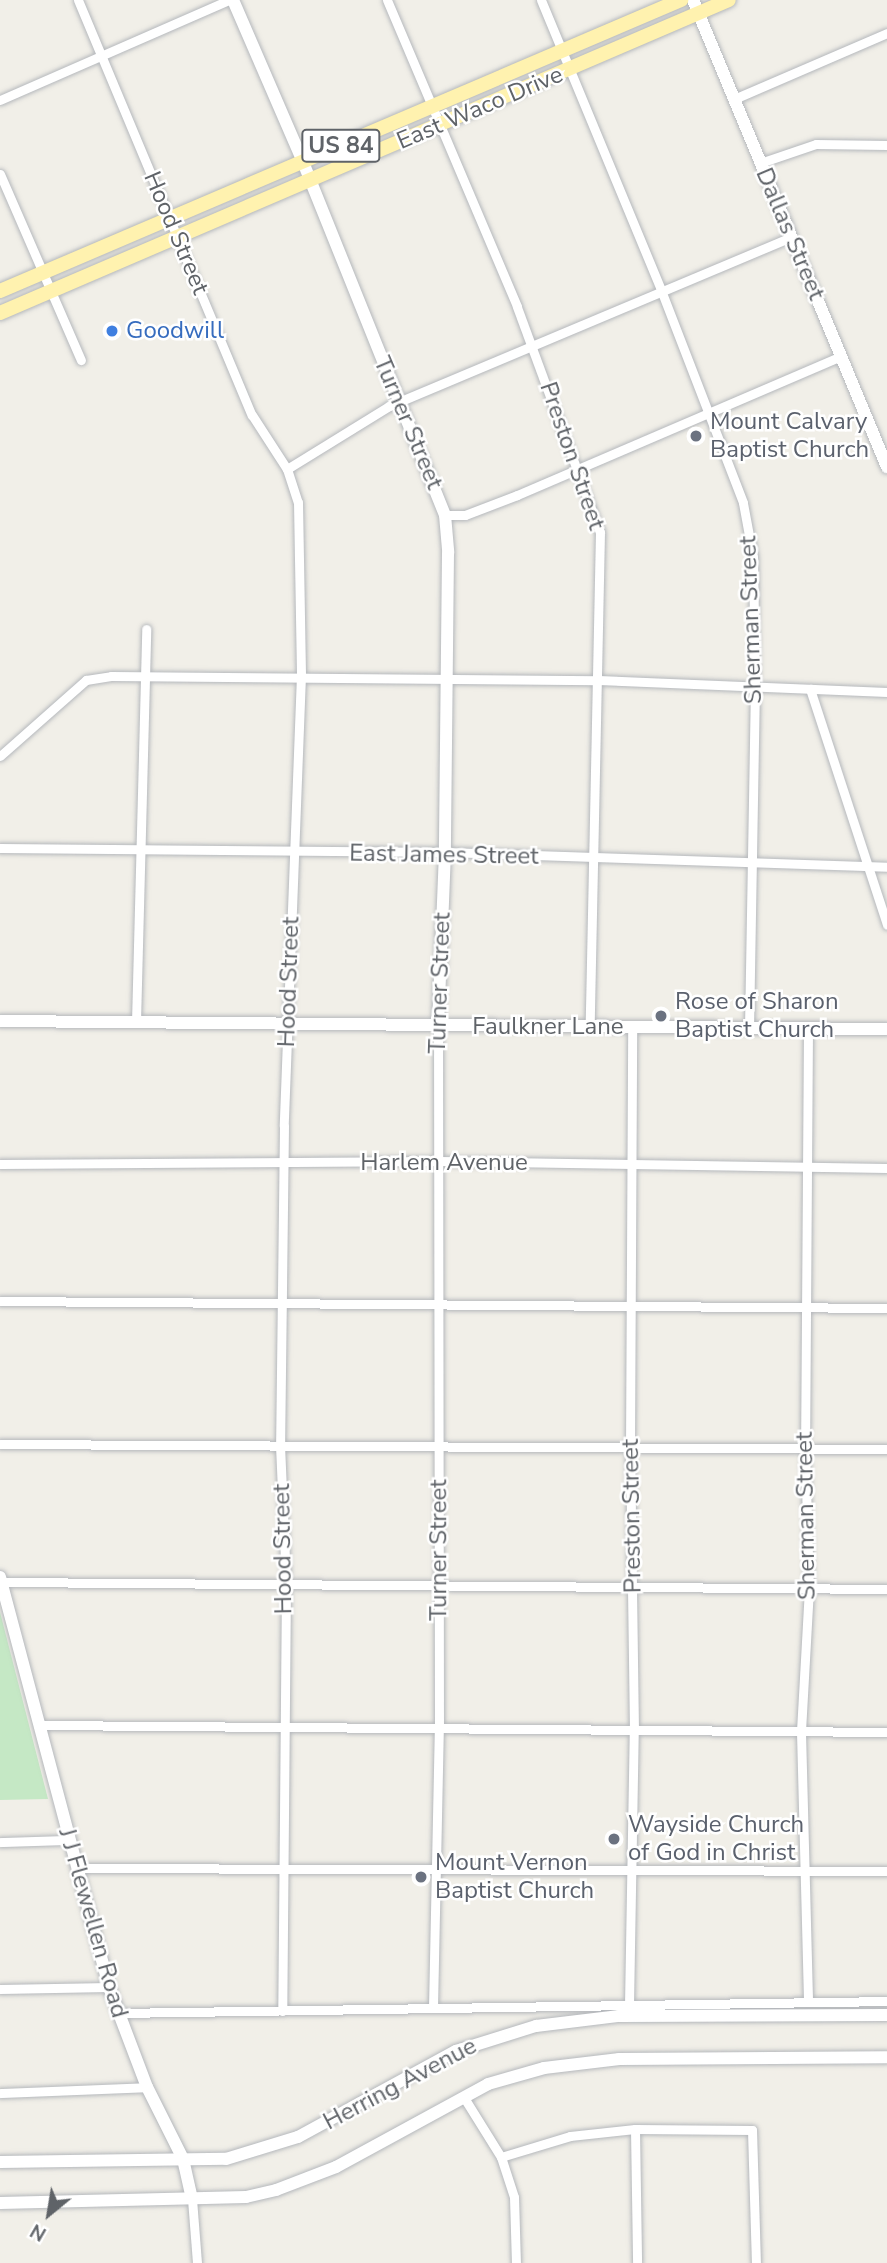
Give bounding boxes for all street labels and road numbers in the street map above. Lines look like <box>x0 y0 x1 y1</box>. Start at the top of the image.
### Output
street label: East Waco Drive <box>393 60 567 156</box>
road number: US 84 <box>301 127 381 166</box>
street label: Dallas Street <box>749 164 831 304</box>
street label: Hood Street <box>137 167 215 299</box>
street label: Turner Street <box>367 352 449 494</box>
street label: Preston Street <box>533 378 611 534</box>
street label: Sherman Street <box>734 535 768 705</box>
street label: East James Street <box>349 839 539 871</box>
street label: Turner Street <box>423 912 457 1054</box>
street label: Hood Street <box>272 916 306 1048</box>
street label: Faulkner Lane <box>472 1013 624 1041</box>
street label: Harlem Avenue <box>360 1149 528 1177</box>
street label: Sherman Street <box>790 1432 822 1600</box>
street label: Preston Street <box>616 1439 648 1593</box>
street label: Turner Street <box>425 1479 453 1621</box>
street label: Hood Street <box>267 1483 299 1615</box>
street label: J J Flewellen Road <box>52 1825 134 2021</box>
street label: Herring Avenue <box>318 2032 482 2136</box>

